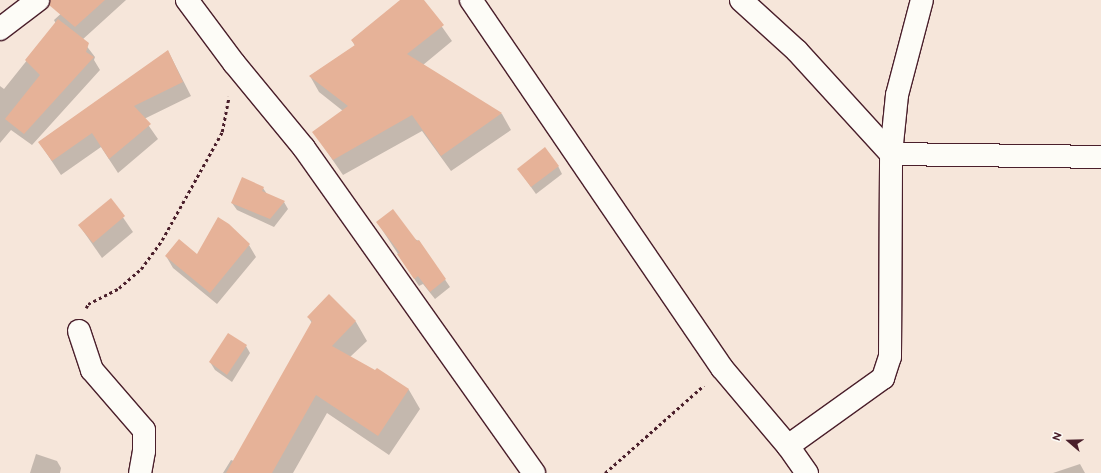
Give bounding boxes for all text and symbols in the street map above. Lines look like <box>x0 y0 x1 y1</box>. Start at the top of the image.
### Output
north arrow <box>1049 421 1089 461</box>
text: N <box>1050 431 1065 443</box>

